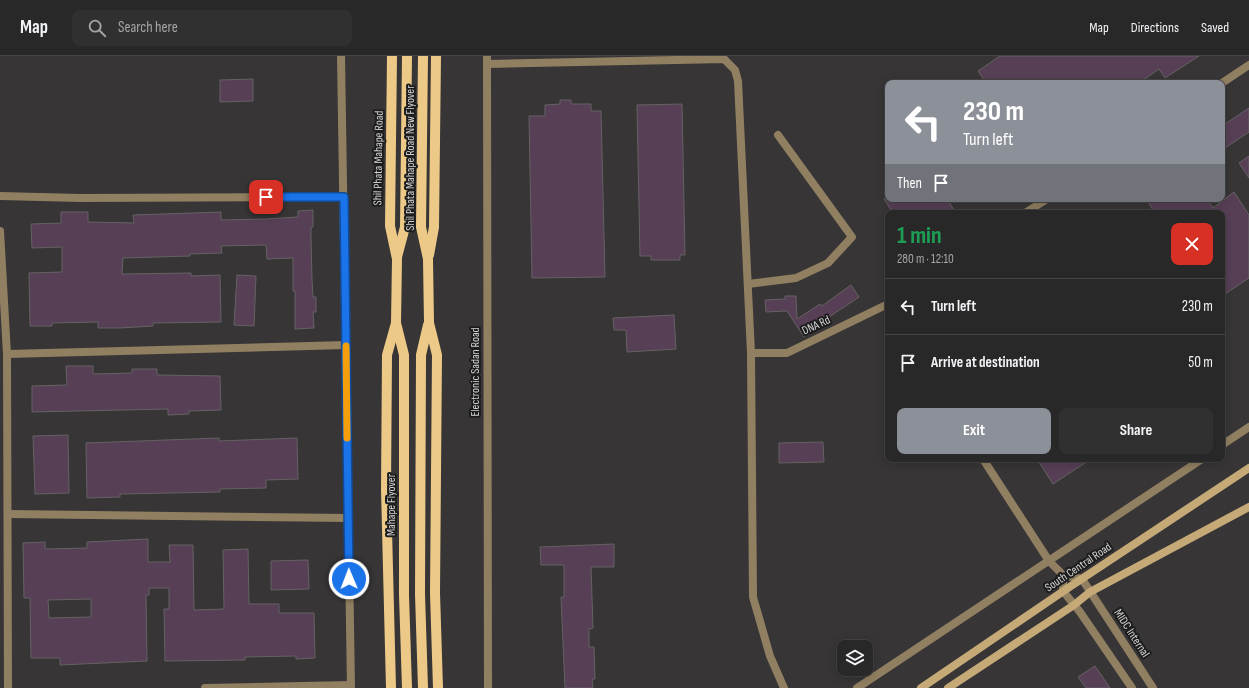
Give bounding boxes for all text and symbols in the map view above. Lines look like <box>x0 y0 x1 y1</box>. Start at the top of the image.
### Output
search box <box>72 10 352 46</box>
text: Map <box>20 16 48 39</box>
icon: search <box>86 17 108 39</box>
text: Search here <box>118 18 178 37</box>
text: Map <box>1089 19 1109 36</box>
text: Directions <box>1131 19 1179 36</box>
text: Saved <box>1201 19 1229 36</box>
street label: Shil Phata Mahape Road New Flyover <box>403 85 418 231</box>
text: 230 m <box>963 95 1024 128</box>
icon: left <box>897 96 949 148</box>
street label: Shil Phata Mahape Road <box>370 110 387 206</box>
text: Turn left <box>963 129 1014 150</box>
icon: arrive <box>930 172 952 194</box>
text: Then <box>897 174 922 193</box>
pin <box>249 180 283 214</box>
icon: arrive <box>255 186 277 208</box>
text: 1 min <box>897 221 942 250</box>
button: close <box>1171 223 1213 265</box>
text: 280 m · 12:10 <box>897 251 954 267</box>
icon: left <box>897 296 919 318</box>
text: Turn left <box>931 297 976 316</box>
text: 230 m <box>1182 297 1213 316</box>
street label: DNA Rd <box>800 312 833 338</box>
street label: Electronic Sadan Road <box>468 327 483 417</box>
icon: arrive <box>897 352 919 374</box>
text: Arrive at destination <box>931 353 1040 372</box>
text: 50 m <box>1188 353 1213 372</box>
button: Exit <box>897 408 1051 454</box>
button: Share <box>1059 408 1213 454</box>
street label: Mahape Flyover <box>384 473 399 536</box>
street label: South Central Road <box>1042 540 1115 595</box>
position arrow <box>328 558 370 600</box>
street label: MIDC Internal <box>1110 606 1153 660</box>
map controls <box>837 640 873 676</box>
button: layers <box>837 640 873 676</box>

